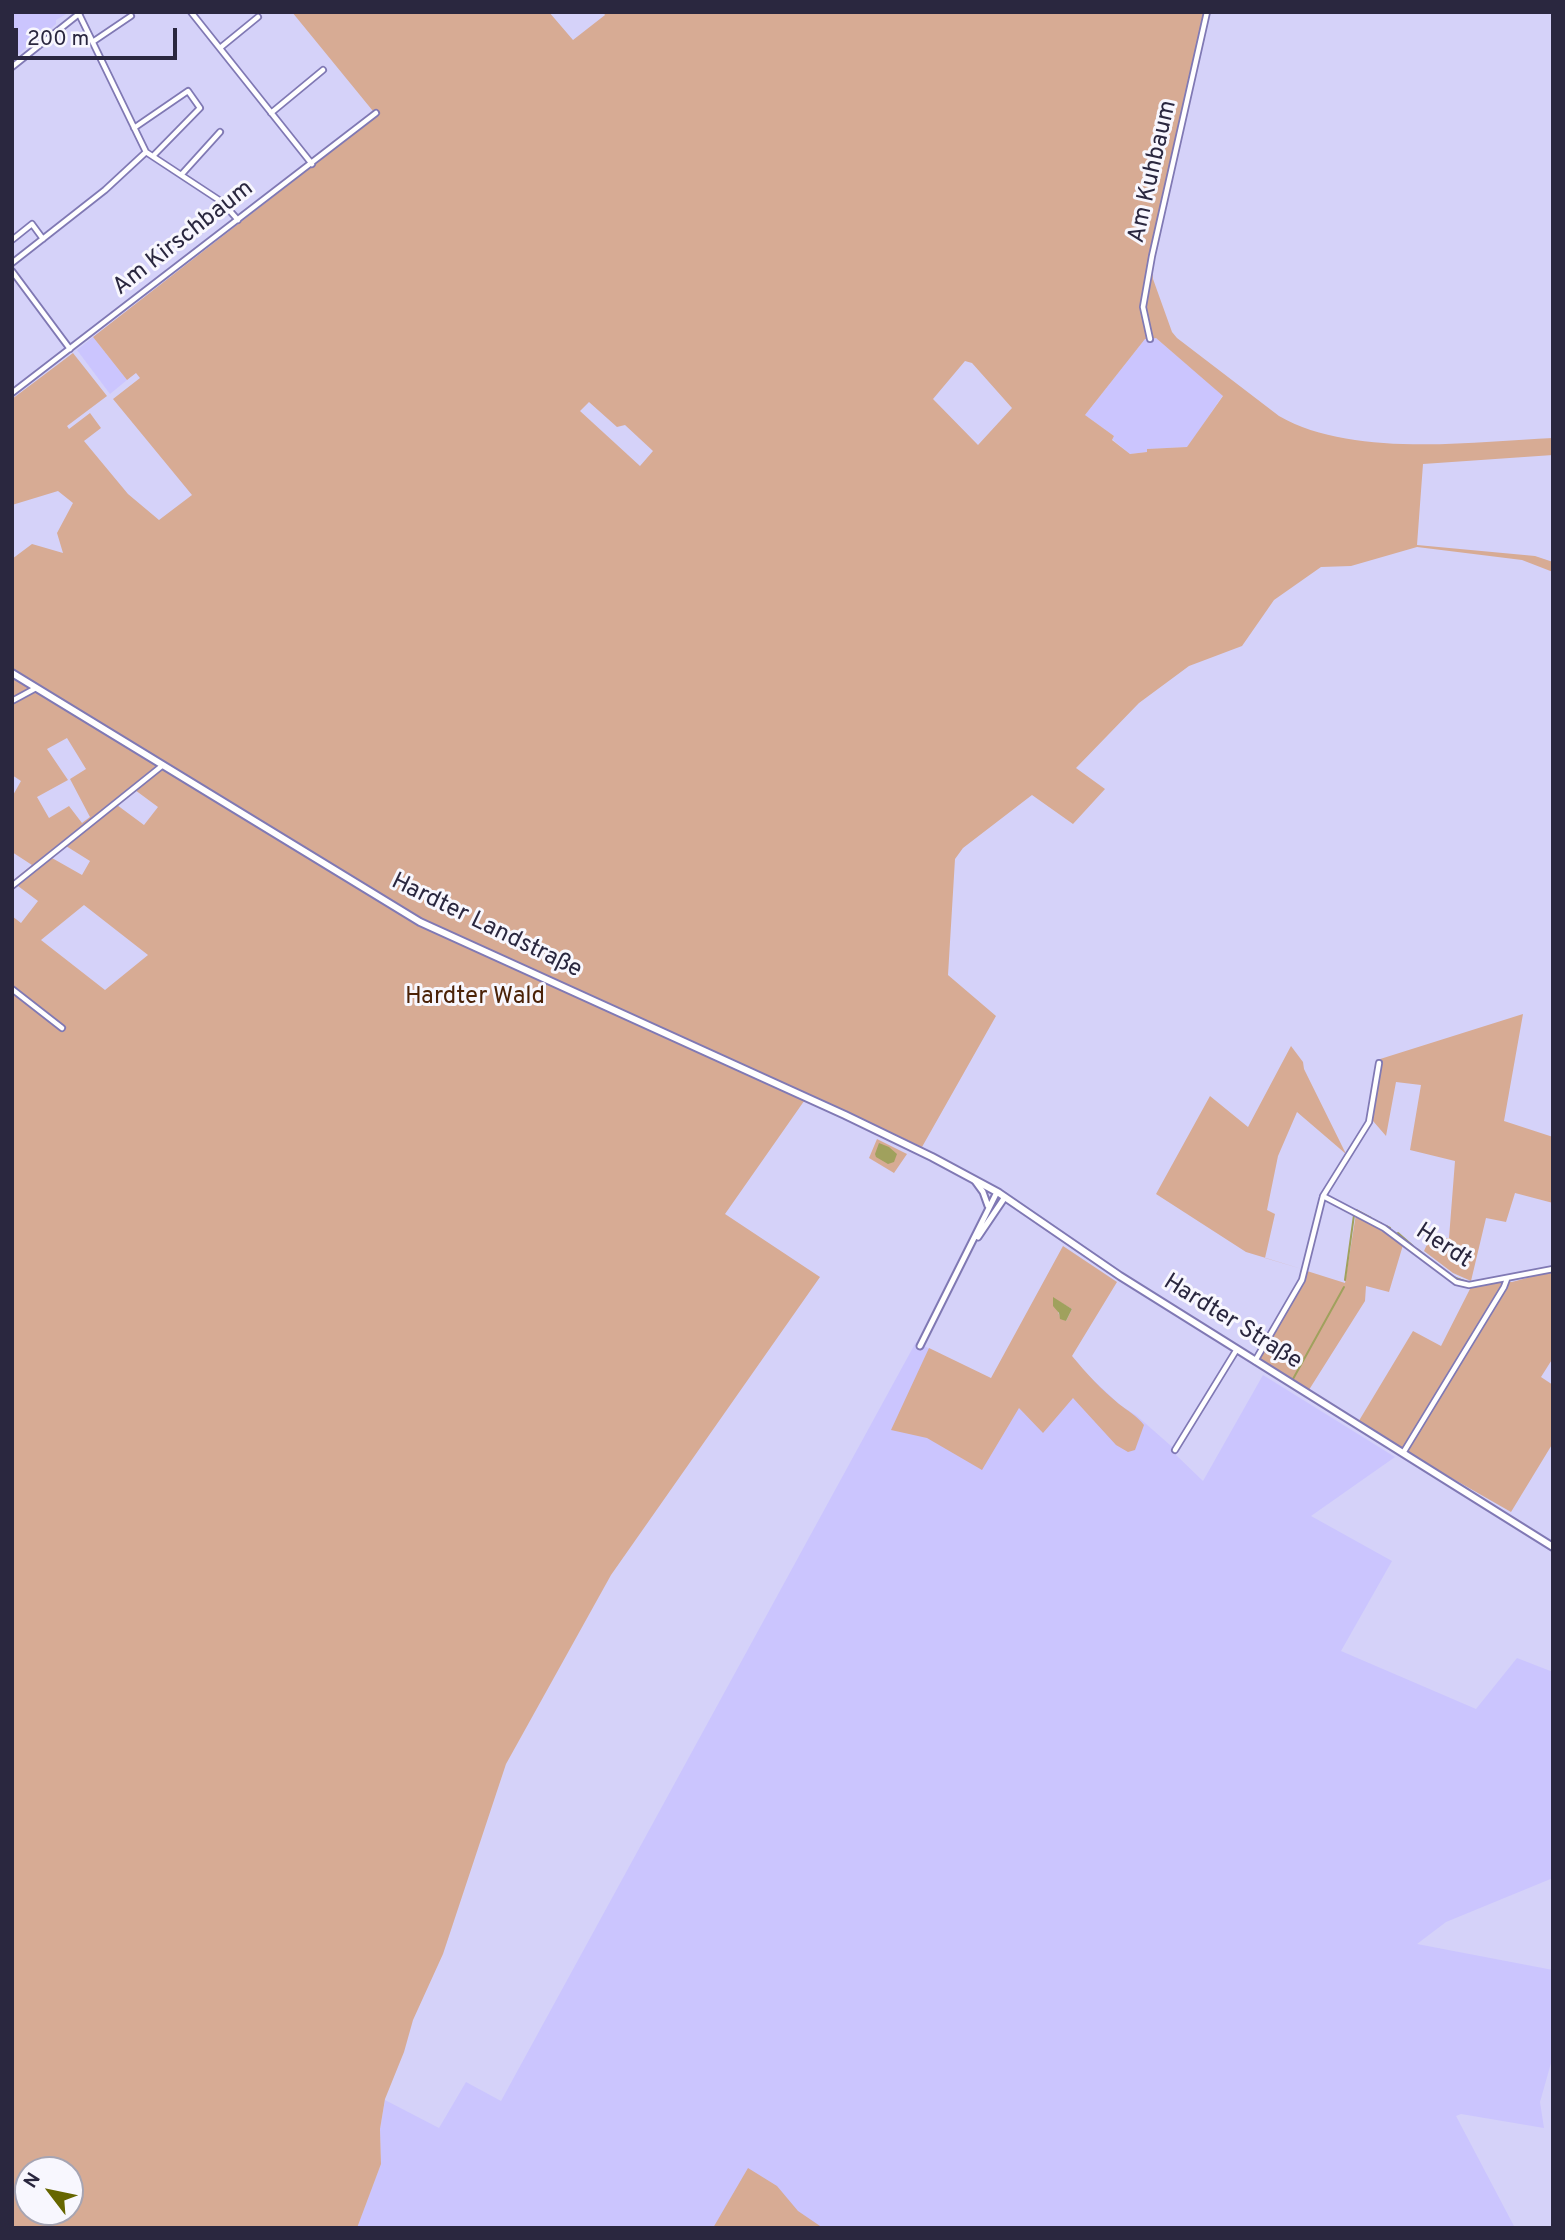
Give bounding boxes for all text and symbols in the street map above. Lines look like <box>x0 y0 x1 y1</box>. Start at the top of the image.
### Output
scale bar <box>18 14 180 58</box>
text: 200 m <box>27 26 89 53</box>
street label: Am Kuhbaum <box>1124 98 1184 246</box>
street label: Am Kirschbaum <box>108 175 260 303</box>
street label: Hardter Landstraße <box>386 868 586 986</box>
park label: Hardter Wald <box>405 984 545 1012</box>
street label: Herdt <box>1409 1218 1477 1276</box>
street label: Hardter Straße <box>1157 1269 1307 1377</box>
north arrow <box>14 2156 84 2226</box>
text: N <box>19 2169 47 2193</box>

